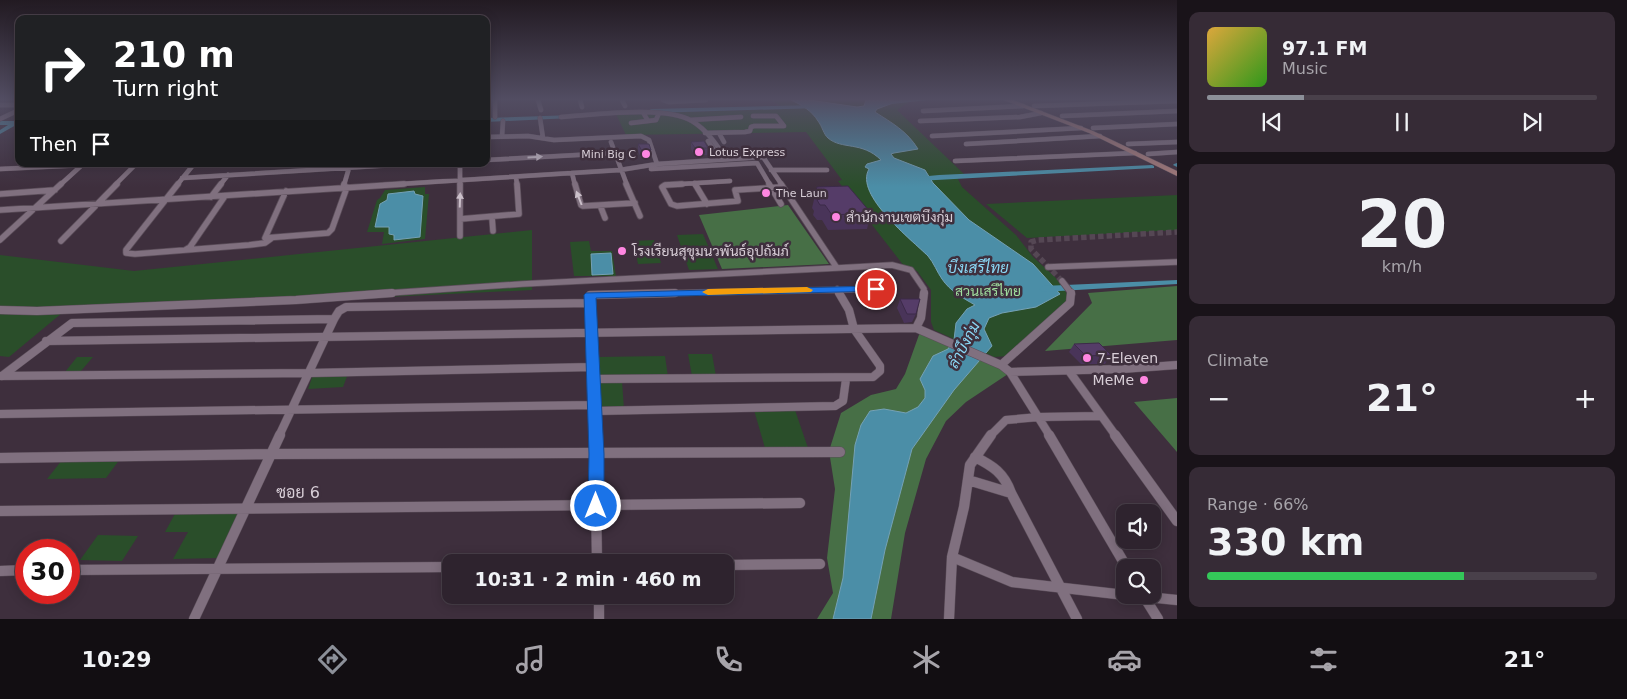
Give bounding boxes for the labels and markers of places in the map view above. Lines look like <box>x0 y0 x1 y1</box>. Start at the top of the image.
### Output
marker: Lotus Express <box>693 146 705 158</box>
place label: Lotus Express <box>709 146 785 159</box>
place label: Mini Big C <box>581 148 636 161</box>
marker: Mini Big C <box>640 148 652 160</box>
marker: The Laun <box>760 187 772 199</box>
place label: The Laun <box>775 187 827 200</box>
place label: สำนักงานเขตบึงกุ่ม <box>846 209 953 227</box>
marker: สำนักงานเขตบึงกุ่ม <box>830 211 842 223</box>
place label: โรงเรียนสุขุมนวพันธ์อุปถัมภ์ <box>631 242 789 261</box>
marker: โรงเรียนสุขุมนวพันธ์อุปถัมภ์ <box>616 245 628 257</box>
pin <box>855 268 897 310</box>
place label: 7-Eleven <box>1097 350 1158 366</box>
marker: 7-Eleven <box>1081 352 1093 364</box>
place label: MeMe <box>1093 372 1134 388</box>
marker: MeMe <box>1138 374 1150 386</box>

